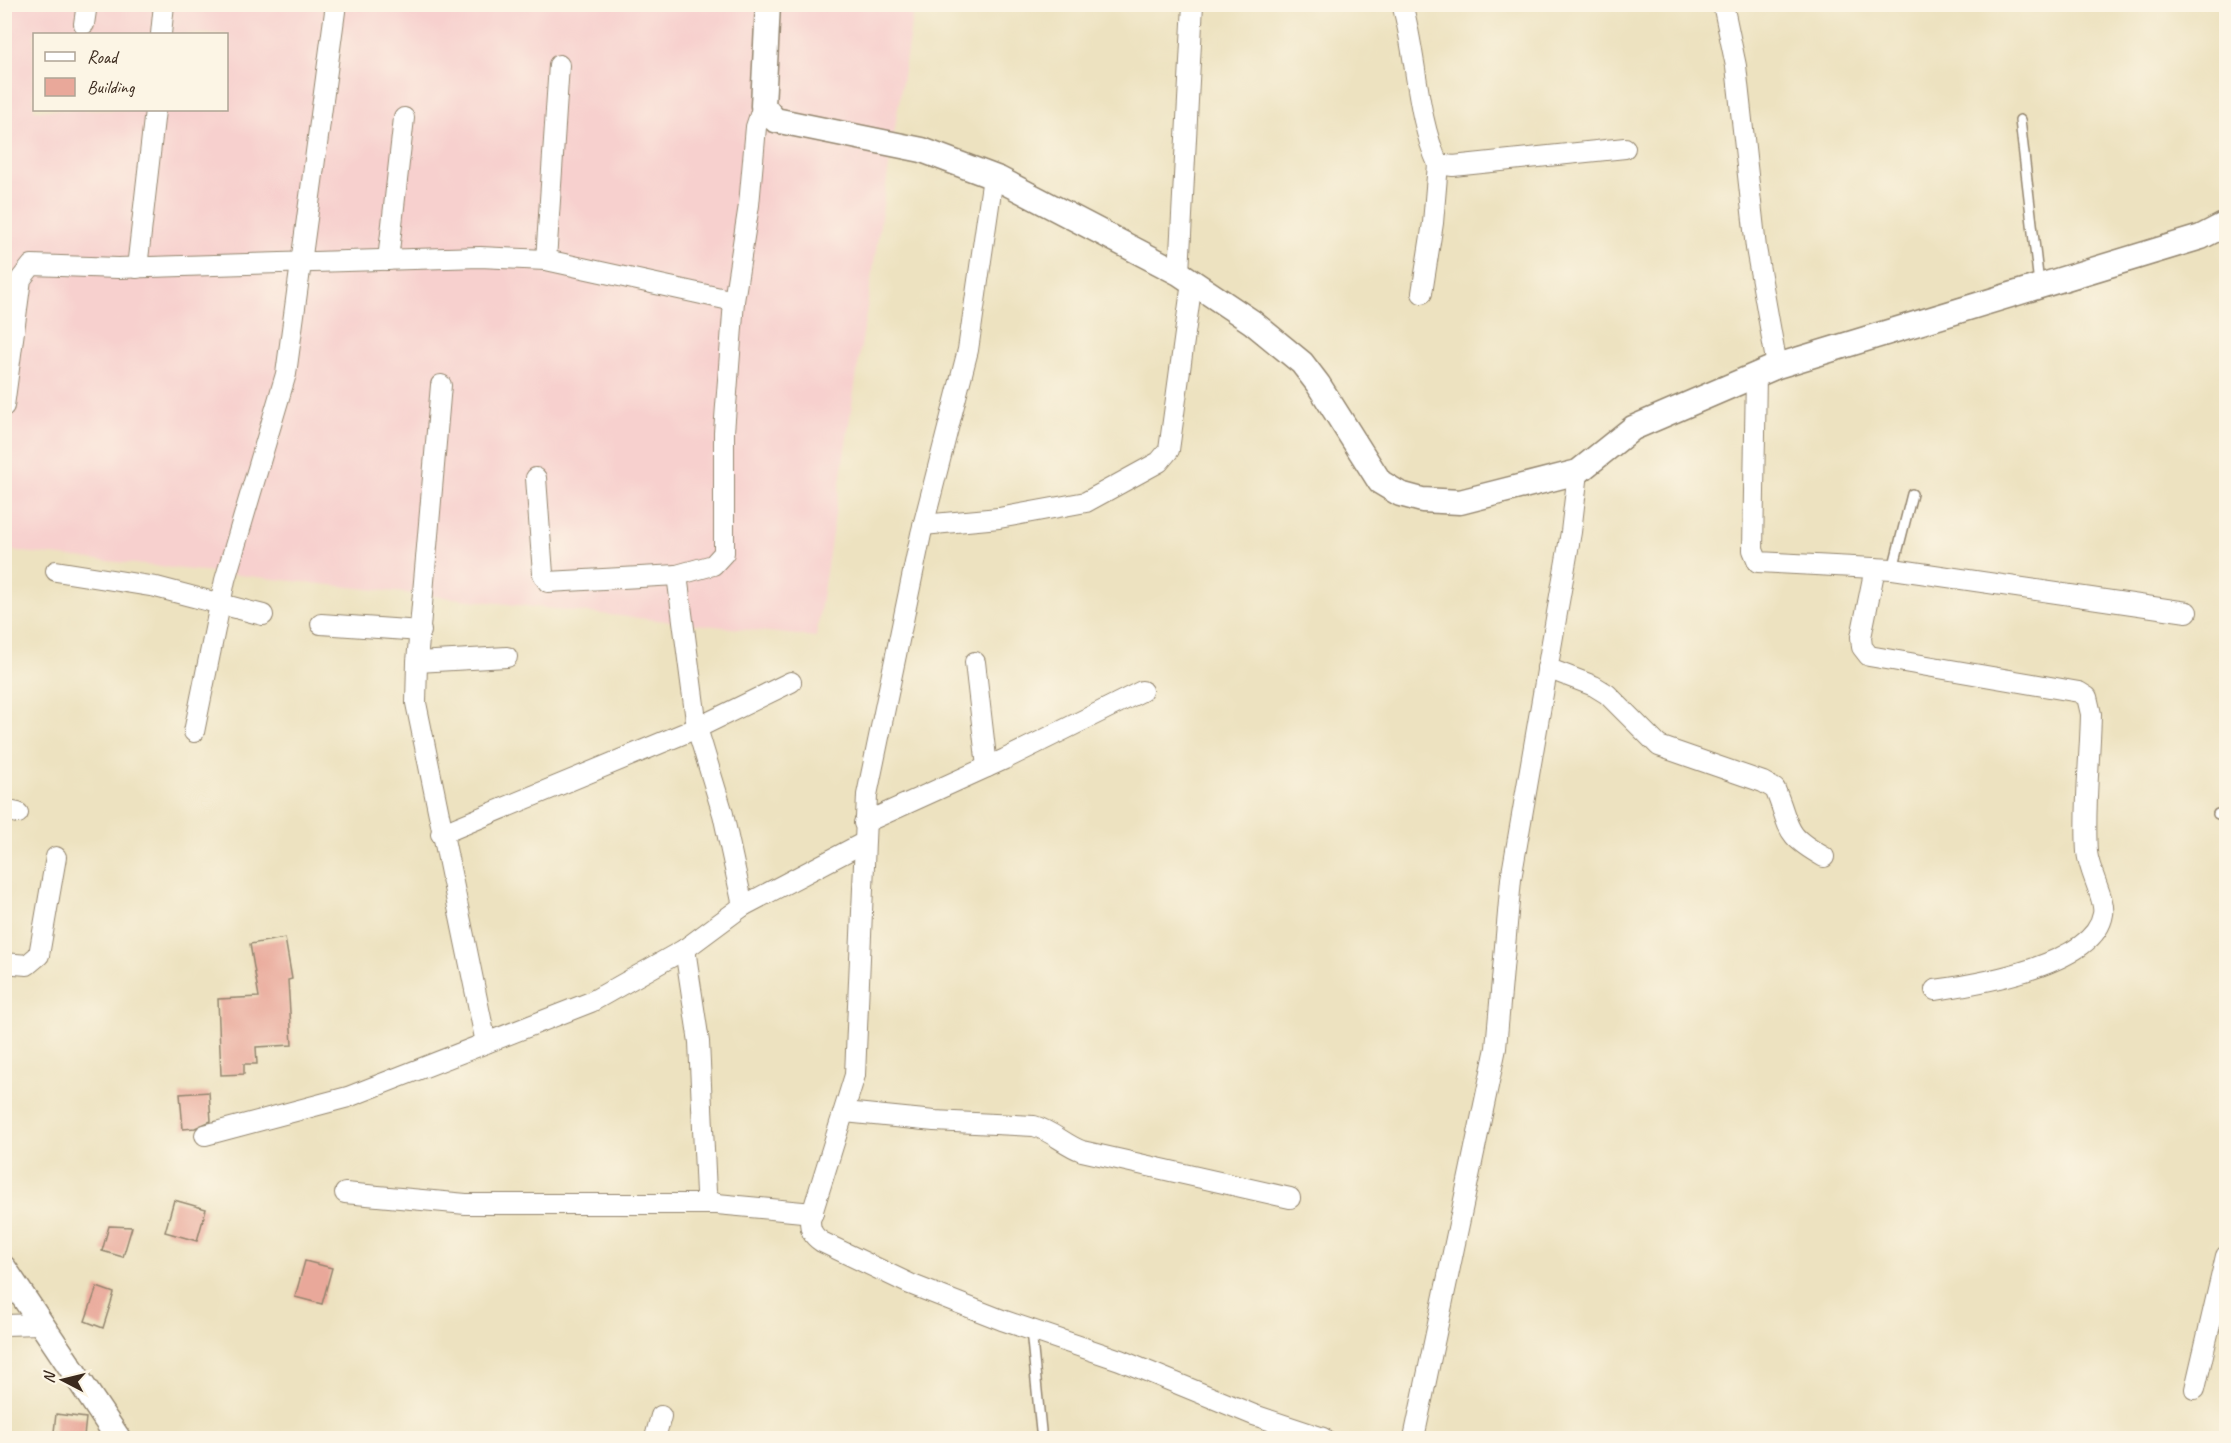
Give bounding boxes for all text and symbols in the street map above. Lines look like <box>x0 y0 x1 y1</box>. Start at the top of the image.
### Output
legend <box>33 33 228 111</box>
text: Road <box>87 46 120 68</box>
text: Building <box>87 76 136 98</box>
north arrow <box>33 1350 93 1410</box>
text: N <box>39 1369 60 1384</box>

